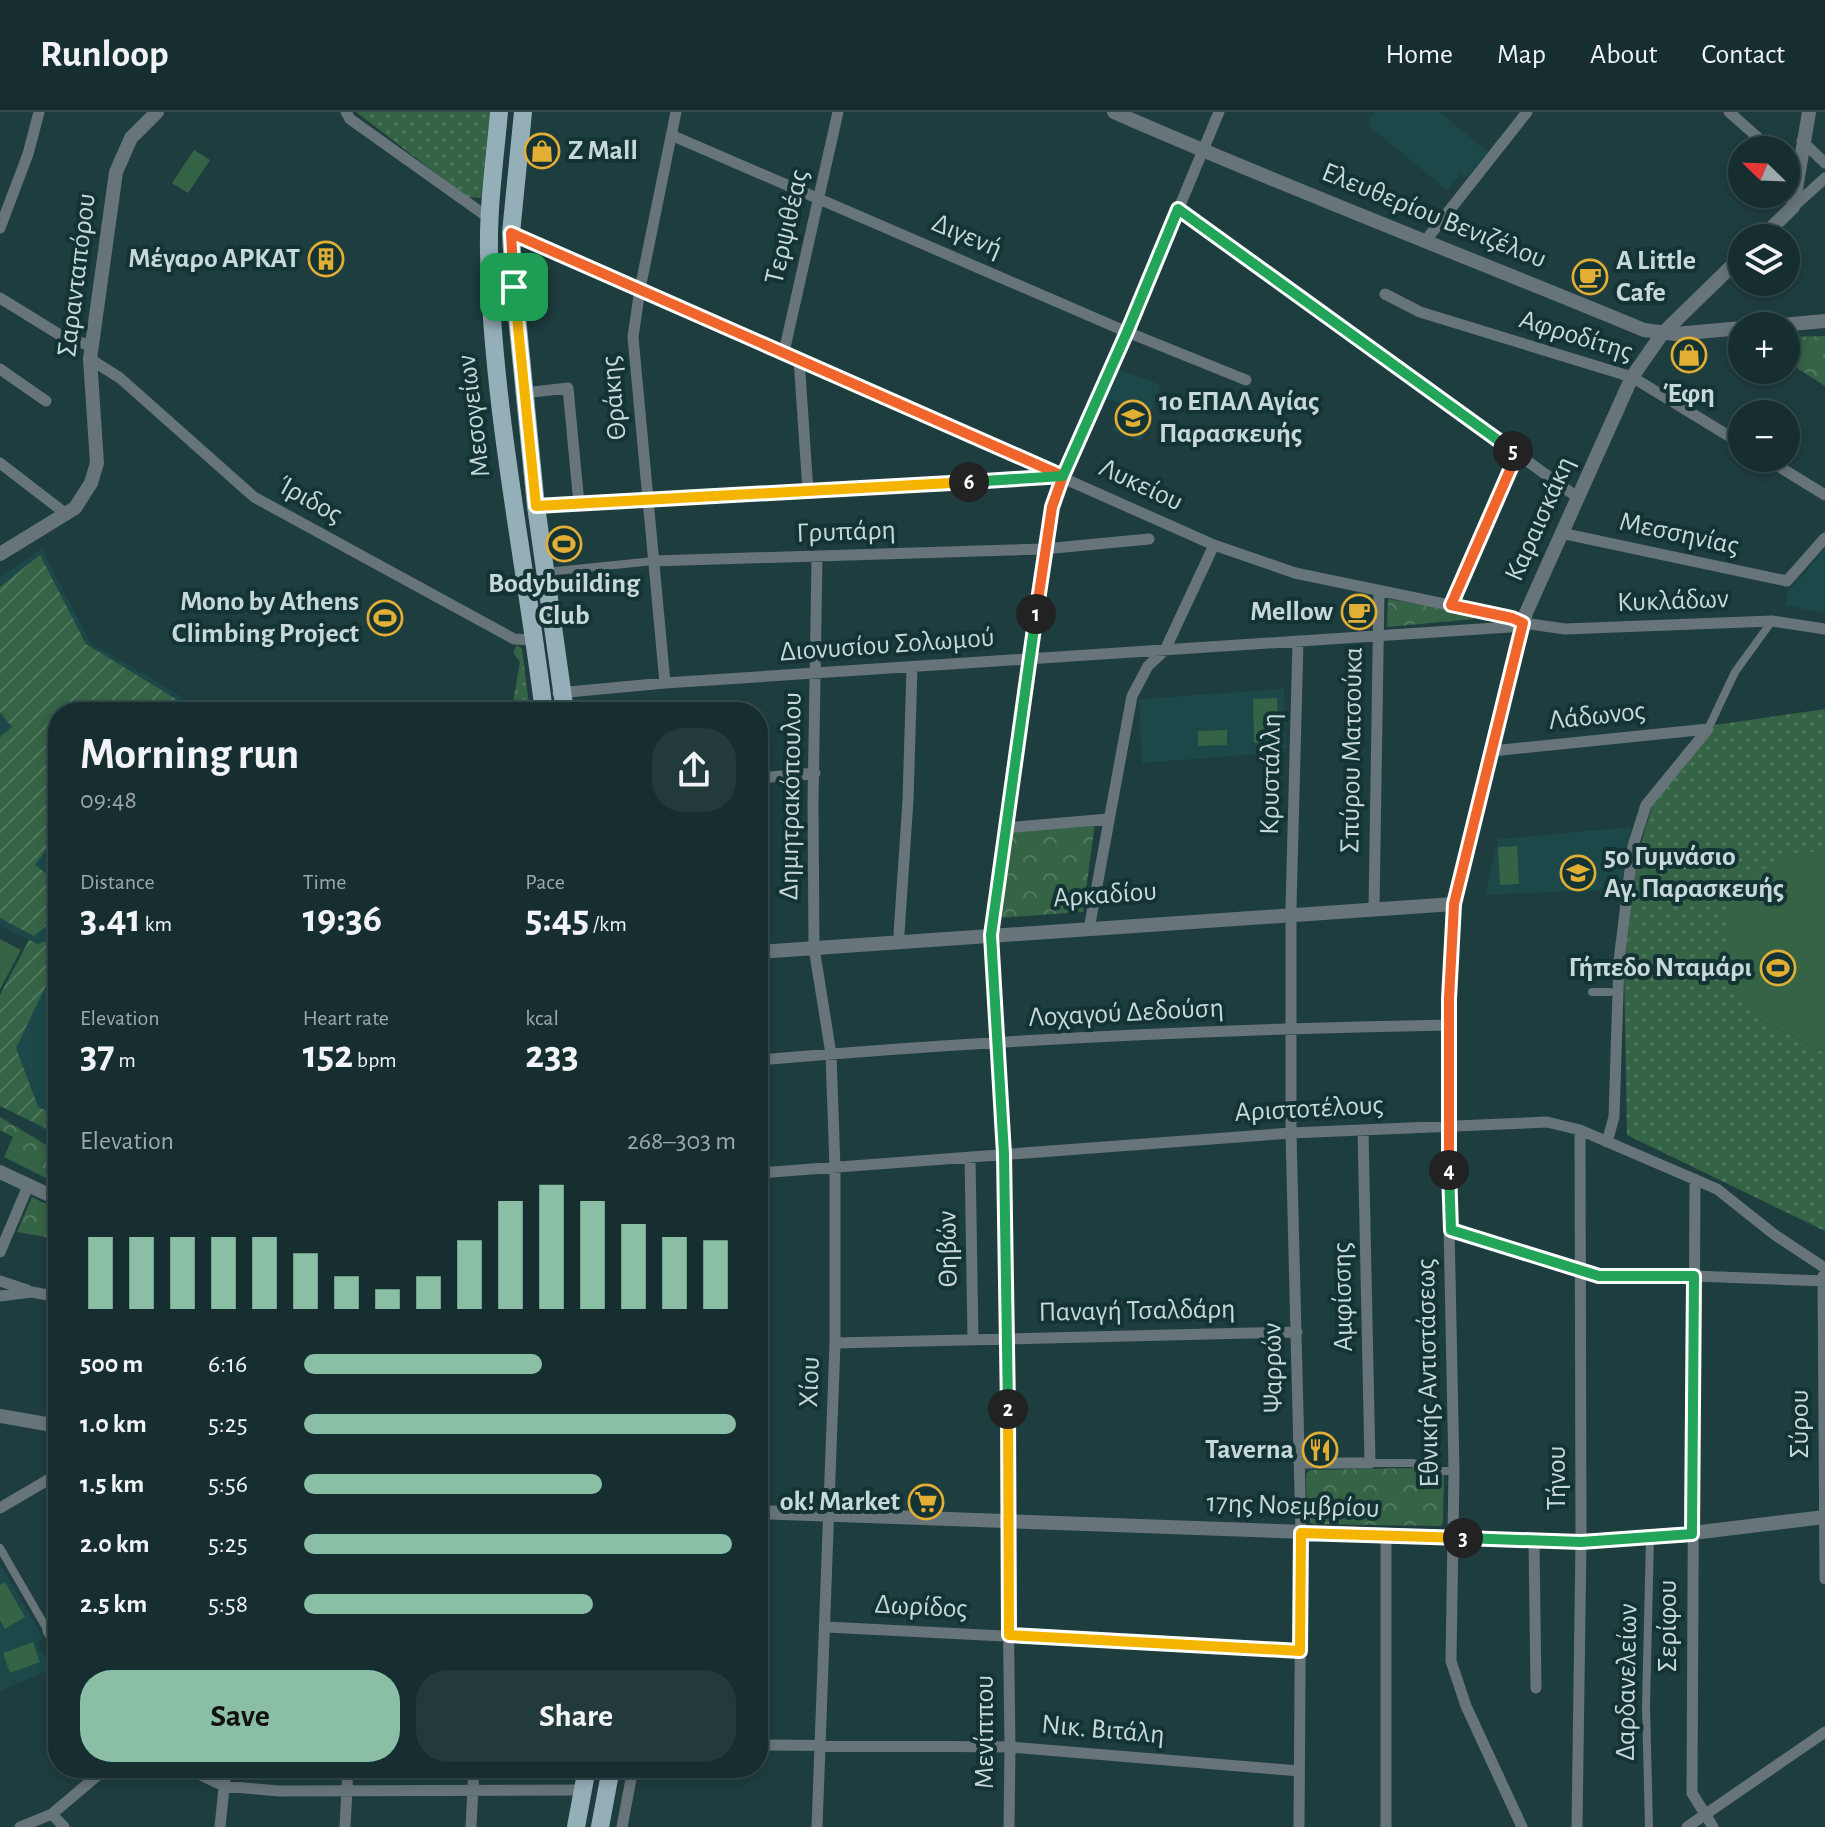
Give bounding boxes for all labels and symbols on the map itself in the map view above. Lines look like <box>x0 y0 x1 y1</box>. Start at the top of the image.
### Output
shop icon: Z Mall <box>523 132 561 170</box>
north arrow <box>1728 136 1800 208</box>
place label: Z Mall <box>568 137 638 165</box>
street label: Ελευθερίου Βενιζέλου <box>1318 158 1550 274</box>
street label: Τερψιθέας <box>760 167 814 287</box>
street label: Σαρανταπόρου <box>53 192 101 358</box>
street label: Διγενή <box>928 209 1006 263</box>
building icon: Μέγαρο ΑΡΚΑΤ <box>307 240 345 278</box>
place label: Μέγαρο ΑΡΚΑΤ <box>128 245 300 273</box>
place label: A Little Cafe <box>1616 247 1696 307</box>
pin <box>480 253 548 321</box>
cafe icon: A Little Cafe <box>1571 258 1609 296</box>
street label: Αφροδίτης <box>1516 306 1636 367</box>
shop icon: Έφη <box>1670 336 1708 374</box>
street label: Μεσογείων <box>453 353 495 479</box>
street label: Θράκης <box>596 355 632 441</box>
place label: Έφη <box>1663 380 1715 408</box>
place label: 1ο ΕΠΑΛ Αγίας Παρασκευής <box>1159 388 1319 448</box>
school or university icon: 1ο ΕΠΑΛ Αγίας Παρασκευής <box>1114 399 1152 437</box>
pin: 5 <box>1493 431 1533 471</box>
street label: Καραισκάκη <box>1500 452 1580 586</box>
street label: Λυκείου <box>1095 454 1187 516</box>
pin: 6 <box>949 462 989 502</box>
street label: Ίριδος <box>273 471 347 529</box>
street label: Μεσσηνίας <box>1617 508 1741 560</box>
street label: Γρυπάρη <box>796 516 896 548</box>
sports icon: Bodybuilding Club <box>545 525 583 563</box>
place label: Bodybuilding Club <box>488 570 641 630</box>
street label: Κυκλάδων <box>1617 585 1729 617</box>
place label: Mono by Athens Climbing Project <box>172 588 360 648</box>
cafe icon: Mellow <box>1340 593 1378 631</box>
pin: 1 <box>1016 594 1056 634</box>
place label: Mellow <box>1250 598 1333 626</box>
sports icon: Mono by Athens Climbing Project <box>366 599 404 637</box>
street label: Διονυσίου Σολωμού <box>779 624 995 666</box>
street label: Σπύρου Ματσούκα <box>1336 647 1368 853</box>
street label: Δημητρακόπουλου <box>775 692 807 900</box>
street label: Λάδωνος <box>1547 697 1647 735</box>
street label: Κρυστάλλη <box>1256 713 1286 835</box>
place label: 5ο Γυμνάσιο Αγ. Παρασκευής <box>1604 843 1784 903</box>
school or university icon: 5ο Γυμνάσιο Αγ. Παρασκευής <box>1559 854 1597 892</box>
street label: Αρκαδίου <box>1052 877 1158 913</box>
sports icon: Γήπεδο Νταμάρι <box>1759 949 1797 987</box>
place label: Γήπεδο Νταμάρι <box>1568 954 1752 982</box>
street label: Λοχαγού Δεδούση <box>1028 994 1224 1032</box>
street label: Αριστοτέλους <box>1234 1091 1384 1127</box>
pin: 4 <box>1429 1150 1469 1190</box>
street label: Θηβών <box>933 1210 963 1288</box>
street label: Αμφίσσης <box>1328 1242 1358 1352</box>
street label: Εθνικής Αντιστάσεως <box>1412 1258 1444 1488</box>
street label: Παναγή Τσαλδάρη <box>1038 1295 1236 1327</box>
street label: Ψαρρών <box>1258 1322 1288 1414</box>
street label: Χίου <box>795 1356 825 1408</box>
pin: 2 <box>988 1389 1028 1429</box>
street label: Σύρου <box>1786 1390 1814 1458</box>
restaurant icon: Taverna <box>1301 1431 1339 1469</box>
place label: Taverna <box>1205 1436 1294 1464</box>
street label: Τήνου <box>1543 1446 1571 1510</box>
supermarket icon: ok! Market <box>907 1483 945 1521</box>
place label: ok! Market <box>780 1488 901 1516</box>
street label: 17ης Νοεμβρίου <box>1206 1489 1380 1523</box>
pin: 3 <box>1443 1518 1483 1558</box>
street label: Σερίφου <box>1654 1580 1682 1672</box>
street label: Δωρίδος <box>874 1591 968 1623</box>
street label: Δαρδανελείων <box>1612 1603 1642 1761</box>
street label: Μενίππου <box>971 1675 999 1789</box>
street label: Νικ. Βιτάλη <box>1040 1711 1166 1749</box>

